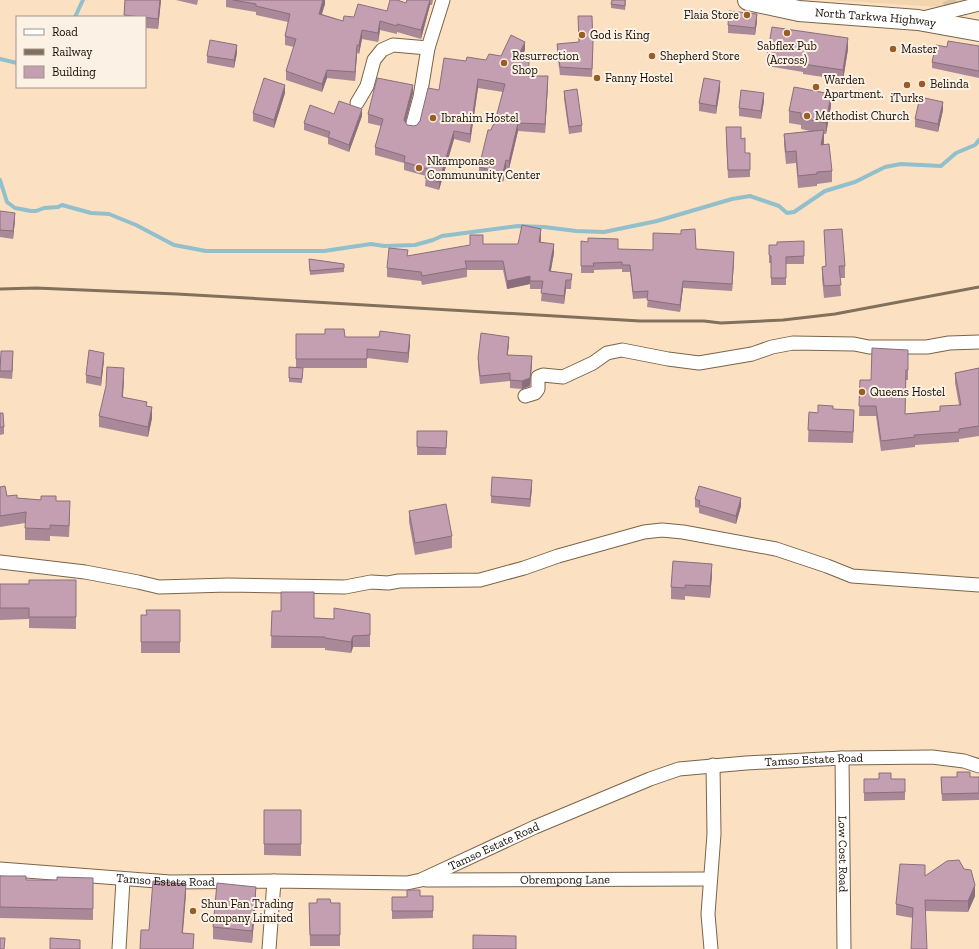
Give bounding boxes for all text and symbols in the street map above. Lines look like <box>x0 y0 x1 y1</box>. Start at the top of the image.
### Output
street label: North Tarkwa Highway <box>814 5 938 30</box>
place label: Flaia Store <box>684 8 739 22</box>
marker: Flaia Store <box>742 10 752 20</box>
legend <box>16 16 146 88</box>
text: Road <box>52 25 78 39</box>
place label: God is King <box>590 28 650 42</box>
marker: Sabflex Pub (Across) <box>782 28 792 38</box>
marker: God is King <box>577 30 587 40</box>
place label: Sabflex Pub (Across) <box>757 39 817 67</box>
place label: Master <box>901 42 938 56</box>
marker: Master <box>888 44 898 54</box>
text: Railway <box>52 45 93 59</box>
place label: Resurrection Shop <box>512 49 579 77</box>
place label: Shepherd Store <box>660 49 740 63</box>
marker: Shepherd Store <box>647 51 657 61</box>
marker: Resurrection Shop <box>499 58 509 68</box>
text: Building <box>52 65 96 79</box>
place label: Fanny Hostel <box>605 71 673 85</box>
marker: Fanny Hostel <box>592 73 602 83</box>
place label: Warden Apartment. <box>824 73 883 101</box>
place label: Belinda <box>930 77 969 91</box>
marker: Belinda <box>917 79 927 89</box>
marker: iTurks <box>902 80 912 90</box>
marker: Warden Apartment. <box>811 82 821 92</box>
place label: iTurks <box>890 91 924 105</box>
place label: Methodist Church <box>815 109 909 123</box>
place label: Ibrahim Hostel <box>441 111 519 125</box>
marker: Methodist Church <box>802 111 812 121</box>
marker: Ibrahim Hostel <box>428 113 438 123</box>
place label: Nkamponase Commununity Center <box>427 154 541 182</box>
marker: Nkamponase Commununity Center <box>414 163 424 173</box>
place label: Queens Hostel <box>870 385 945 399</box>
marker: Queens Hostel <box>857 387 867 397</box>
street label: Tamso Estate Road <box>764 751 864 769</box>
street label: Low Cost Road <box>836 816 850 893</box>
street label: Tamso Estate Road <box>446 819 542 873</box>
street label: Tamso Estate Road <box>116 871 215 889</box>
street label: Obrempong Lane <box>520 872 610 887</box>
place label: Shun Fan Trading Company Limited <box>201 897 294 925</box>
marker: Shun Fan Trading Company Limited <box>188 906 198 916</box>

